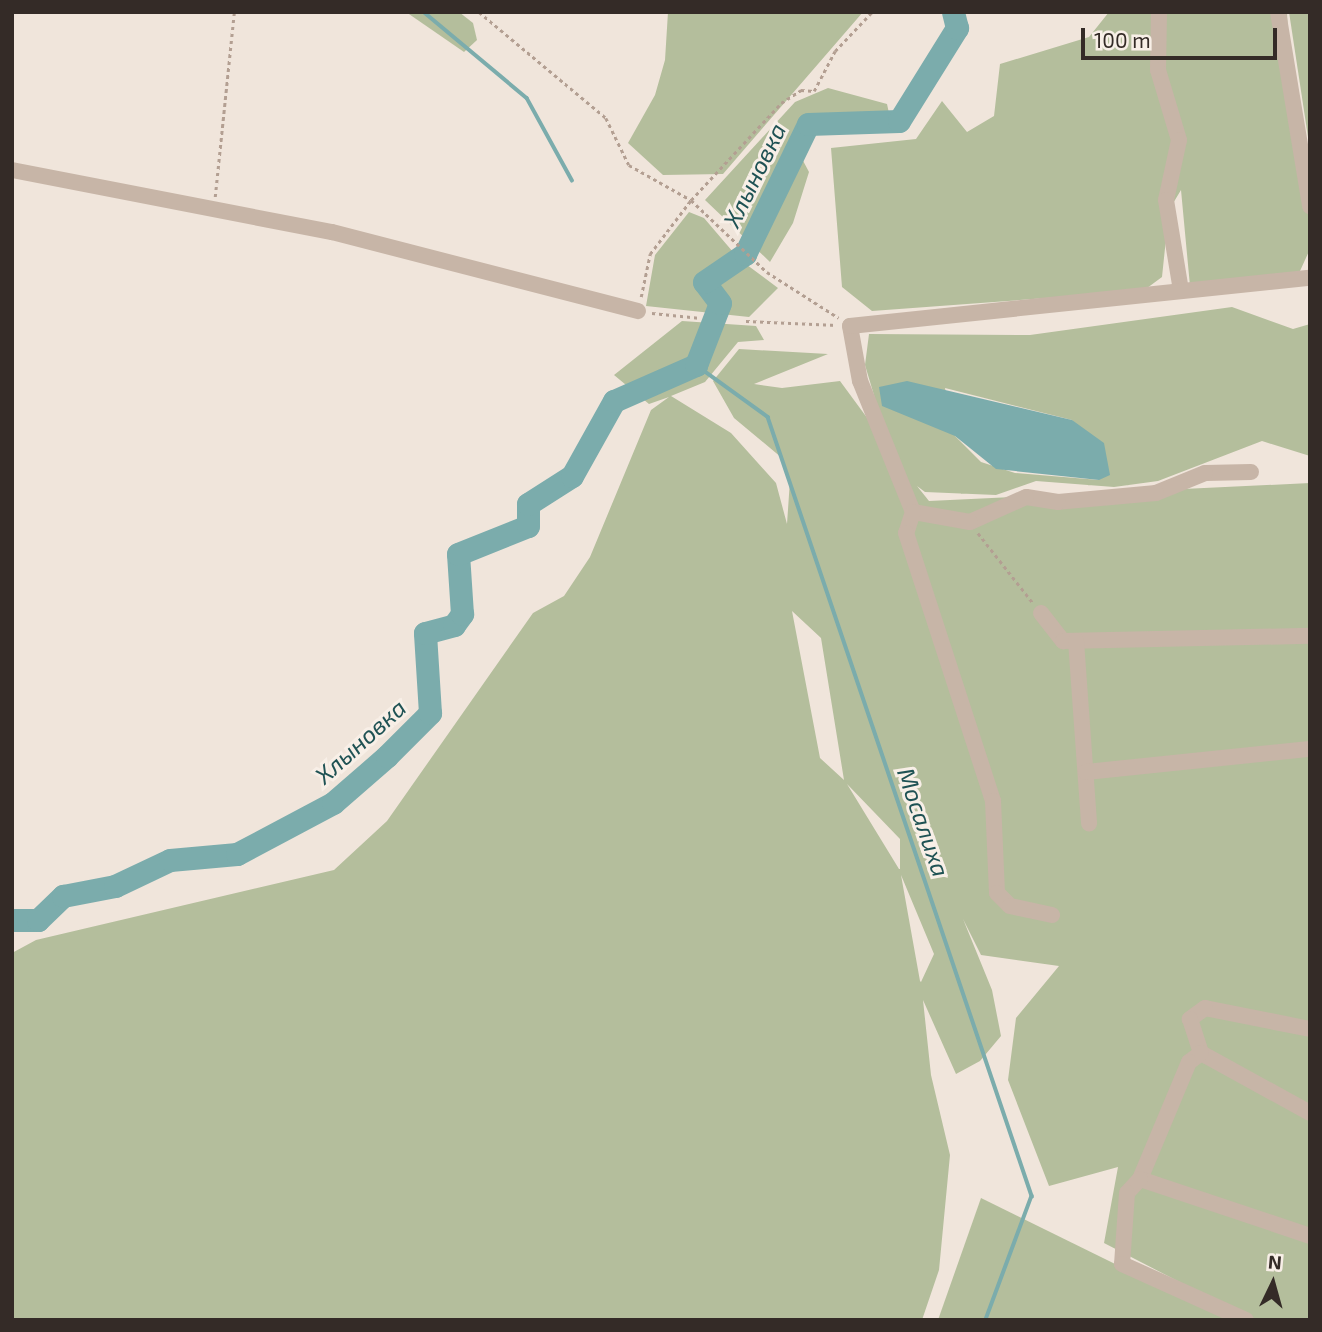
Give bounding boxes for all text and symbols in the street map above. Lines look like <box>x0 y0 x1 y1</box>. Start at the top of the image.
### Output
scale bar <box>1084 14 1280 58</box>
text: 100 m <box>1094 27 1151 52</box>
water label: Хлыновка <box>716 118 792 232</box>
water label: Хлыновка <box>309 693 411 789</box>
water label: Мосалиха <box>892 764 956 880</box>
north arrow <box>1238 1248 1308 1318</box>
text: N <box>1267 1250 1283 1274</box>

